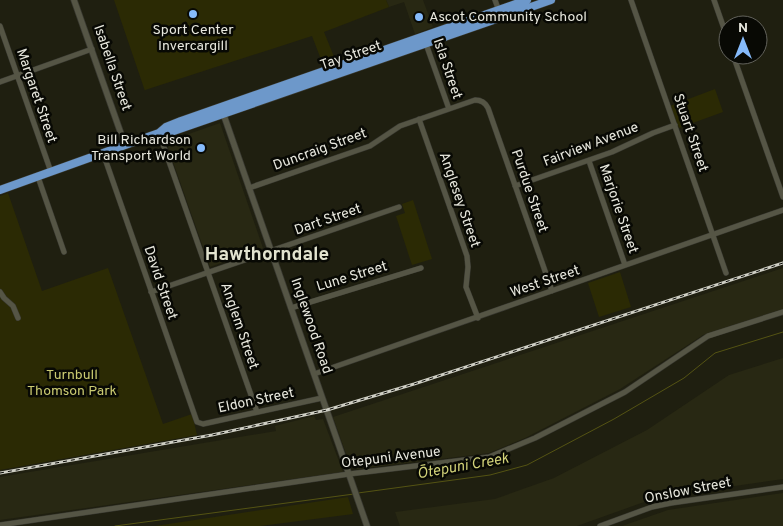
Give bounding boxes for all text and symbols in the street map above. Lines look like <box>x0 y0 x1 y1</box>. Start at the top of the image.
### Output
marker: Sport Center Invercargill <box>187 8 199 20</box>
place label: Ascot Community School <box>429 9 587 26</box>
marker: Ascot Community School <box>413 11 425 23</box>
north arrow <box>718 15 768 65</box>
text: N <box>738 20 748 37</box>
place label: Sport Center Invercargill <box>152 22 234 55</box>
street label: Isabella Street <box>89 23 135 113</box>
street label: Isla Street <box>429 36 465 102</box>
street label: Tay Street <box>318 38 384 74</box>
street label: Margaret Street <box>12 47 60 145</box>
street label: Stuart Street <box>669 92 711 174</box>
street label: Fairview Avenue <box>541 119 641 171</box>
street label: Duncraig Street <box>271 125 369 175</box>
place label: Bill Richardson Transport World <box>91 132 191 165</box>
marker: Bill Richardson Transport World <box>195 142 207 154</box>
street label: Purdue Street <box>507 147 551 235</box>
street label: Anglesey Street <box>435 150 483 250</box>
street label: Marjorie Street <box>595 162 641 256</box>
street label: Dart Street <box>292 201 364 239</box>
district label: Hawthorndale <box>205 243 329 267</box>
street label: David Street <box>139 244 181 322</box>
street label: Lune Street <box>314 258 390 296</box>
street label: West Street <box>508 262 582 302</box>
street label: Inglewood Road <box>287 276 335 376</box>
street label: Anglem Street <box>216 280 262 372</box>
park label: Turnbull Thomson Park <box>27 367 117 400</box>
street label: Eldon Street <box>216 385 296 417</box>
street label: Otepuni Avenue <box>340 443 442 473</box>
water label: Ōtepuni Creek <box>416 450 511 484</box>
street label: Onslow Street <box>643 474 733 508</box>

